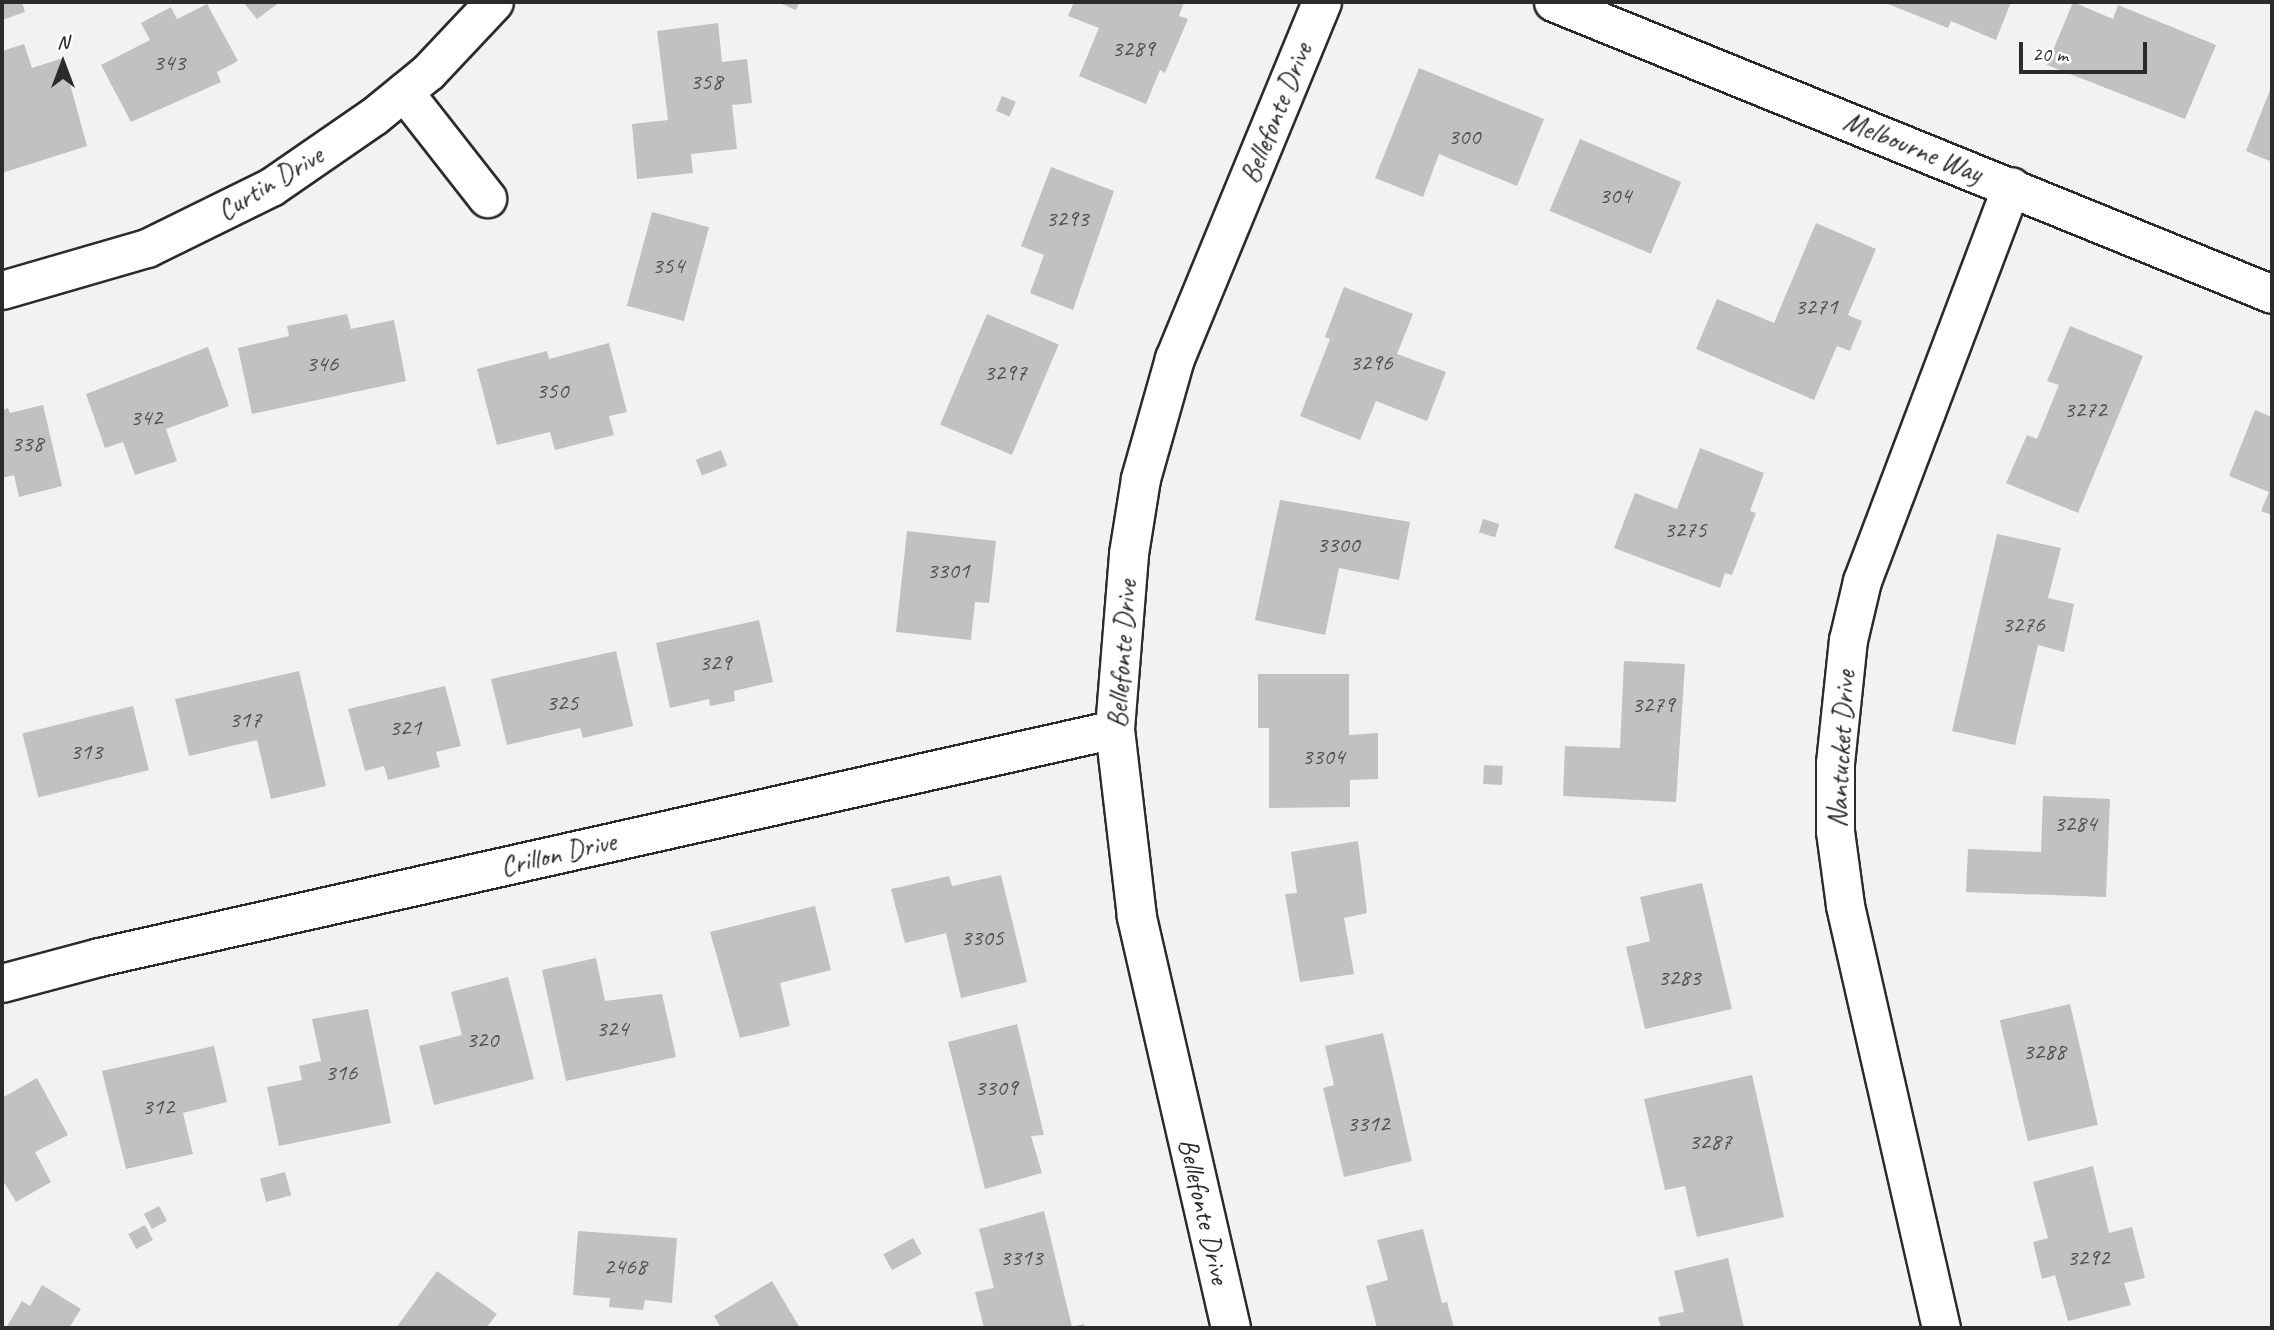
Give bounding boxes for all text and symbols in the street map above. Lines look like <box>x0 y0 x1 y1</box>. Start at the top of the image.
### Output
north arrow <box>28 28 98 98</box>
scale bar <box>2022 28 2150 72</box>
text: N <box>57 30 69 54</box>
house number: 3289 <box>1111 35 1155 63</box>
street label: Bellefonte Drive <box>1233 38 1319 188</box>
text: 20 m <box>2032 41 2068 67</box>
house number: 343 <box>153 49 185 77</box>
house number: 358 <box>690 68 722 96</box>
street label: Melbourne Way <box>1839 104 1987 190</box>
house number: 300 <box>1448 123 1480 151</box>
street label: Curtin Drive <box>211 138 329 228</box>
house number: 304 <box>1599 182 1631 210</box>
house number: 3293 <box>1045 205 1089 233</box>
house number: 354 <box>652 252 684 280</box>
house number: 3271 <box>1794 293 1838 321</box>
house number: 3296 <box>1349 349 1393 377</box>
house number: 346 <box>306 350 338 378</box>
house number: 3297 <box>983 359 1027 387</box>
house number: 350 <box>536 377 568 405</box>
house number: 3272 <box>2063 396 2107 424</box>
house number: 342 <box>130 404 162 432</box>
house number: 338 <box>11 430 43 458</box>
house number: 3275 <box>1663 516 1707 544</box>
house number: 3300 <box>1316 531 1360 559</box>
house number: 3301 <box>926 557 970 585</box>
street label: Bellefonte Drive <box>1100 579 1144 729</box>
house number: 3276 <box>2001 611 2045 639</box>
house number: 329 <box>699 649 731 677</box>
street label: Nantucket Drive <box>1820 670 1862 828</box>
house number: 325 <box>546 689 578 717</box>
house number: 3279 <box>1631 691 1675 719</box>
house number: 317 <box>229 706 261 734</box>
house number: 321 <box>389 714 421 742</box>
house number: 313 <box>70 738 102 766</box>
house number: 3304 <box>1301 743 1345 771</box>
house number: 3284 <box>2053 810 2097 838</box>
street label: Crillon Drive <box>497 824 619 884</box>
house number: 3305 <box>960 924 1004 952</box>
house number: 3283 <box>1657 964 1701 992</box>
house number: 324 <box>596 1015 628 1043</box>
house number: 320 <box>466 1026 498 1054</box>
house number: 3288 <box>2022 1038 2066 1066</box>
house number: 316 <box>325 1059 357 1087</box>
house number: 3309 <box>974 1074 1018 1102</box>
house number: 312 <box>142 1093 174 1121</box>
house number: 3312 <box>1346 1110 1390 1138</box>
house number: 3287 <box>1688 1128 1732 1156</box>
street label: Bellefonte Drive <box>1171 1135 1237 1287</box>
house number: 3313 <box>999 1244 1043 1272</box>
house number: 3292 <box>2066 1244 2110 1272</box>
house number: 2468 <box>603 1253 647 1281</box>

